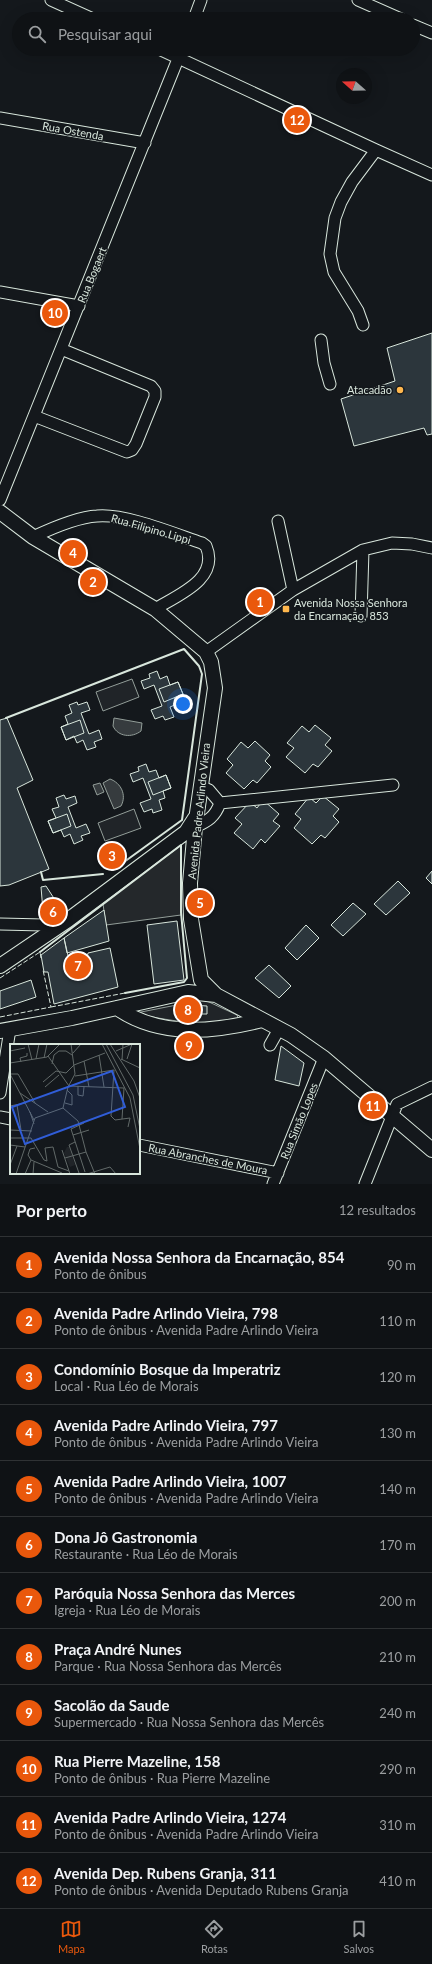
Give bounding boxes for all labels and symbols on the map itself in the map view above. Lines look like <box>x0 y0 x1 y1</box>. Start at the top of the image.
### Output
north arrow <box>336 68 372 104</box>
pin: 12 <box>284 105 310 135</box>
street label: Rua Ostenda <box>41 119 105 142</box>
street label: Rua Bogaert <box>74 245 109 305</box>
pin: 10 <box>42 298 68 328</box>
place label: Atacadão <box>347 383 392 396</box>
marker: Atacadão <box>395 385 405 395</box>
street label: Rua Filipino Lippi <box>110 511 193 546</box>
pin: 4 <box>60 538 86 568</box>
pin: 2 <box>80 567 106 597</box>
pin: 1 <box>247 587 273 617</box>
place label: Avenida Nossa Senhora da Encarnação, 853 <box>294 596 407 622</box>
marker: Avenida Nossa Senhora da Encarnação, 853 <box>281 604 291 614</box>
your location <box>173 694 193 714</box>
street label: Avenida Padre Arlindo Vieira <box>185 742 212 880</box>
pin: 3 <box>99 841 125 871</box>
pin: 5 <box>187 888 213 918</box>
pin: 6 <box>40 897 66 927</box>
pin: 7 <box>65 951 91 981</box>
pin: 8 <box>175 995 201 1025</box>
pin: 9 <box>176 1031 202 1061</box>
inset map <box>10 1044 140 1174</box>
street label: Rua Simão Lopes <box>277 1080 320 1161</box>
pin: 11 <box>360 1091 386 1121</box>
street label: Rua Abranches de Moura <box>147 1141 269 1176</box>

